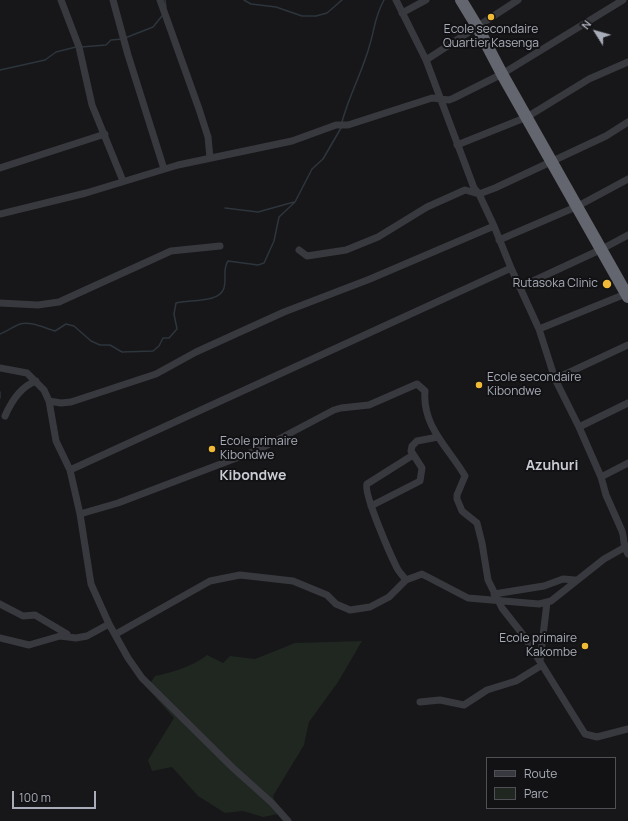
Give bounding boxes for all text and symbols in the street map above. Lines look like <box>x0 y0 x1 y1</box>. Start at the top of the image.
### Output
marker: Ecole secondaire Quartier Kasenga <box>486 12 496 22</box>
north arrow <box>576 12 616 52</box>
text: N <box>578 17 594 32</box>
place label: Ecole secondaire Quartier Kasenga <box>443 23 539 51</box>
place label: Rutasoka Clinic <box>513 277 598 291</box>
marker: Rutasoka Clinic <box>601 278 613 290</box>
place label: Ecole secondaire Kibondwe <box>487 371 581 399</box>
marker: Ecole secondaire Kibondwe <box>474 380 484 390</box>
place label: Ecole primaire Kibondwe <box>220 435 298 463</box>
marker: Ecole primaire Kibondwe <box>207 444 217 454</box>
district label: Azuhuri <box>526 458 578 474</box>
district label: Kibondwe <box>220 468 286 484</box>
place label: Ecole primaire Kakombe <box>499 632 577 660</box>
marker: Ecole primaire Kakombe <box>580 641 590 651</box>
legend <box>486 757 616 809</box>
text: Route <box>524 765 557 782</box>
scale bar <box>14 783 98 809</box>
text: Parc <box>524 785 548 802</box>
text: 100 m <box>19 789 51 806</box>

